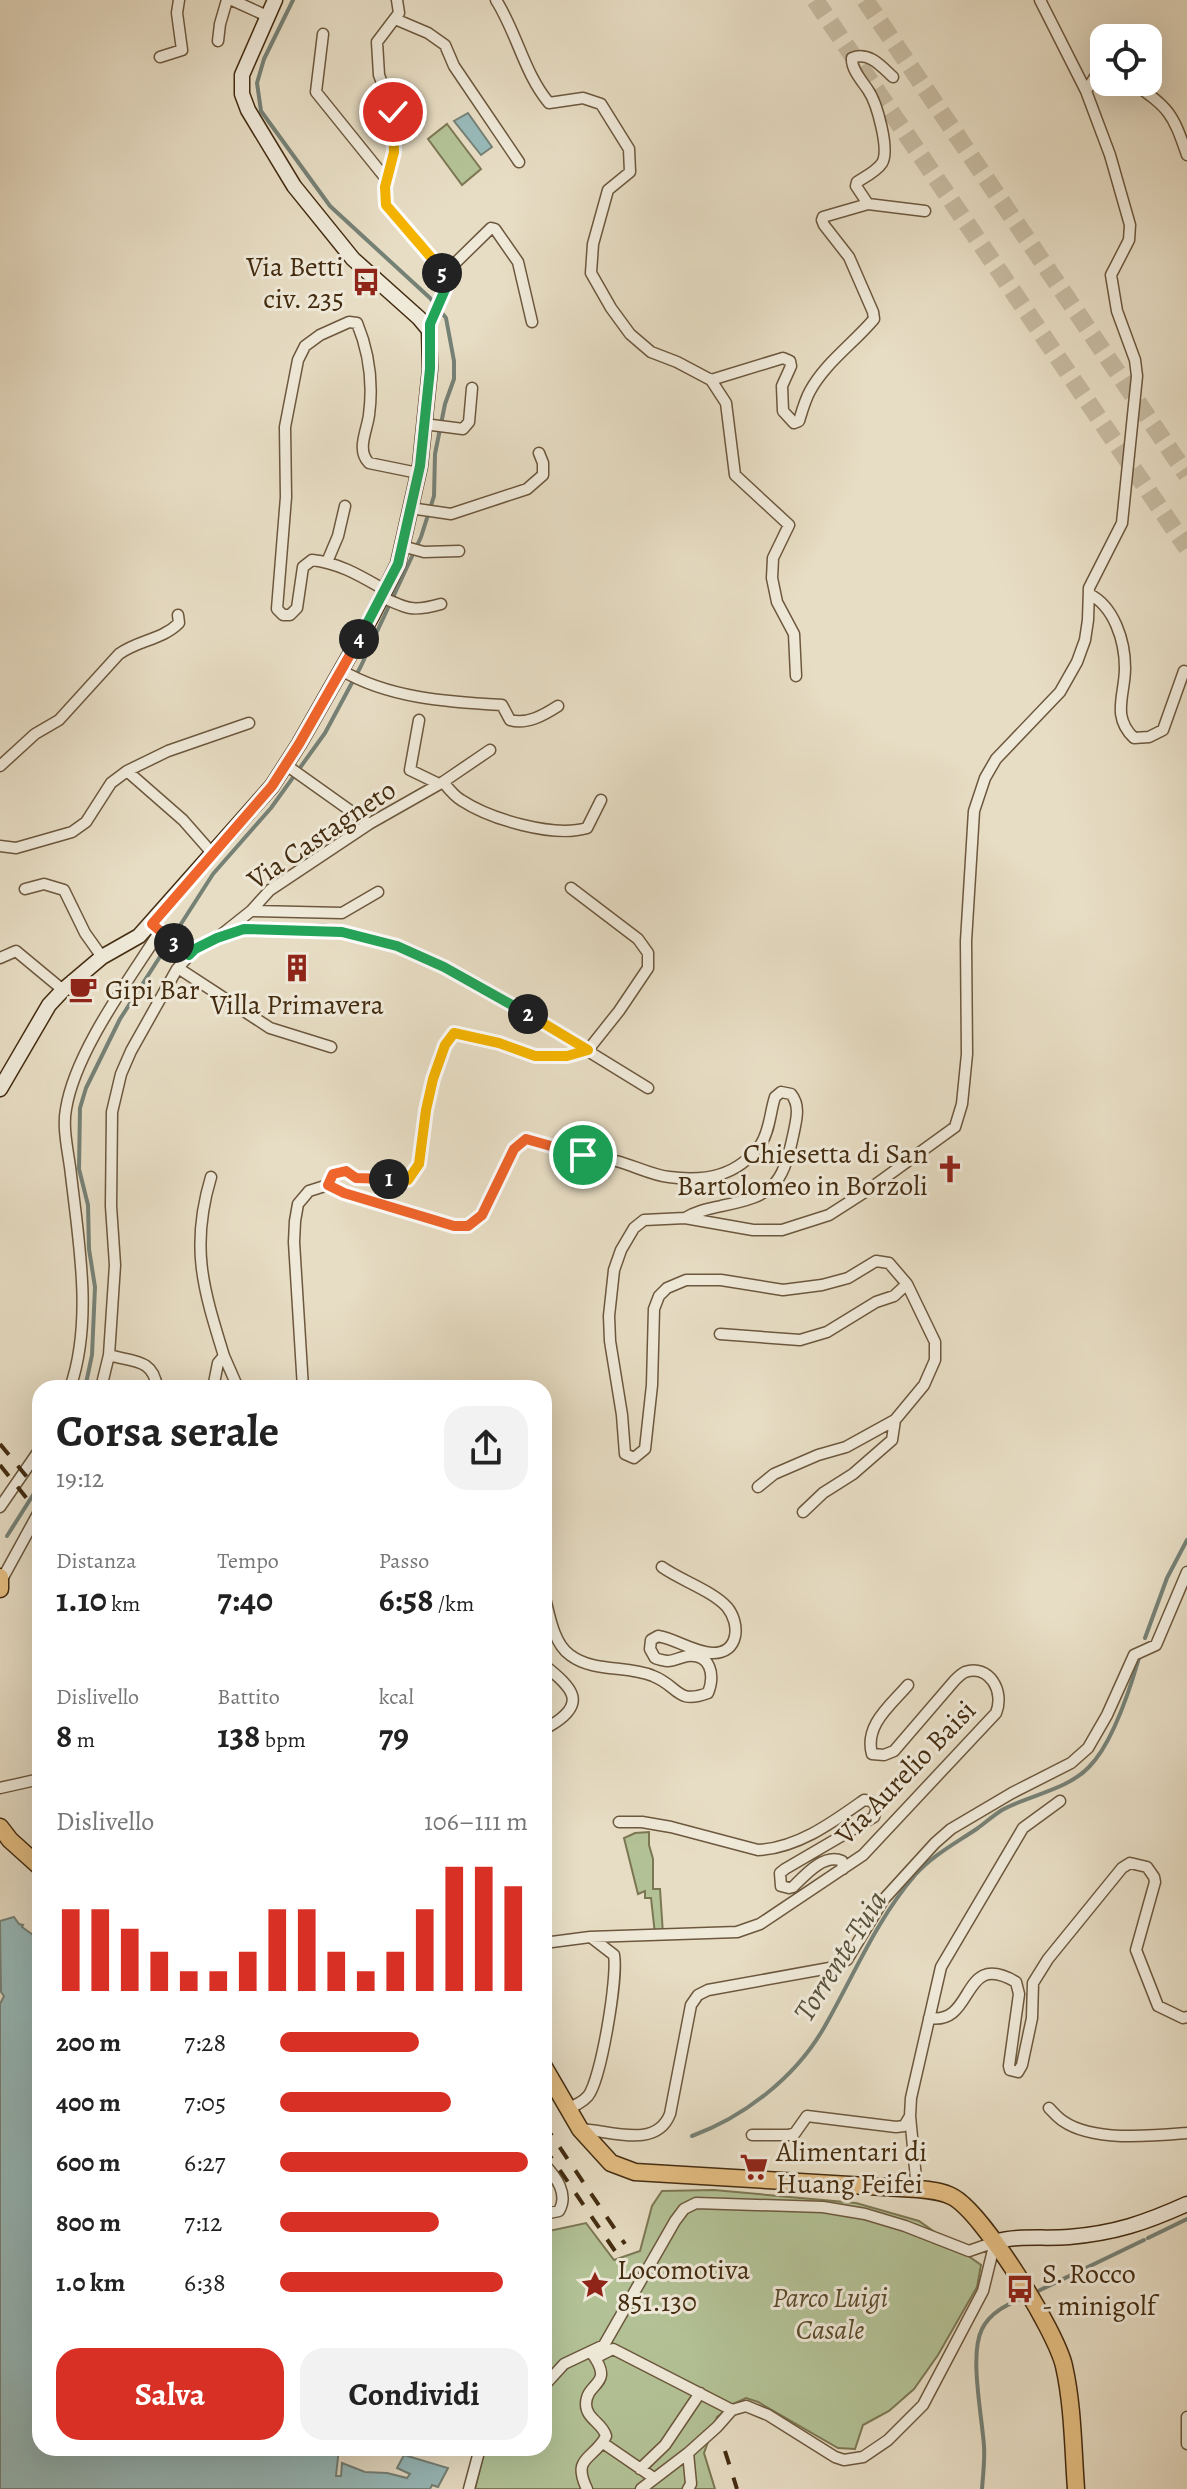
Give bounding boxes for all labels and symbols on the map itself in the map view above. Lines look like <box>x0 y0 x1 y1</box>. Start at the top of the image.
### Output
pin <box>359 78 427 146</box>
place label: Via Betti civ. 235 <box>245 248 344 318</box>
pin: 5 <box>422 253 462 293</box>
bus stop icon: Via Betti civ. 235 <box>351 267 381 297</box>
pin: 4 <box>339 619 379 659</box>
street label: Via Castagneto <box>239 771 403 899</box>
pin: 3 <box>154 923 194 963</box>
building icon: Villa Primavera <box>282 953 312 983</box>
place label: Gipi Bar <box>105 971 200 1009</box>
cafe icon: Gipi Bar <box>68 974 98 1004</box>
place label: Villa Primavera <box>209 986 384 1024</box>
pin: 2 <box>508 994 548 1034</box>
pin <box>549 1121 617 1189</box>
place label: Chiesetta di San Bartolomeo in Borzoli <box>677 1135 928 1205</box>
church icon: Chiesetta di San Bartolomeo in Borzoli <box>935 1154 965 1184</box>
pin: 1 <box>369 1159 409 1199</box>
street label: Via Aurelio Baisi <box>826 1692 984 1854</box>
water label: Torrente Tuia <box>784 1883 896 2029</box>
place label: Alimentari di Huang Feifei <box>775 2133 927 2203</box>
supermarket icon: Alimentari di Huang Feifei <box>739 2152 769 2182</box>
place label: Locomotiva 851.130 <box>617 2251 750 2321</box>
place label: S. Rocco - minigolf <box>1042 2255 1160 2325</box>
place icon: Locomotiva 851.130 <box>580 2270 610 2300</box>
bus stop icon: S. Rocco - minigolf <box>1005 2274 1035 2304</box>
park label: Parco Luigi Casale <box>772 2279 888 2349</box>

